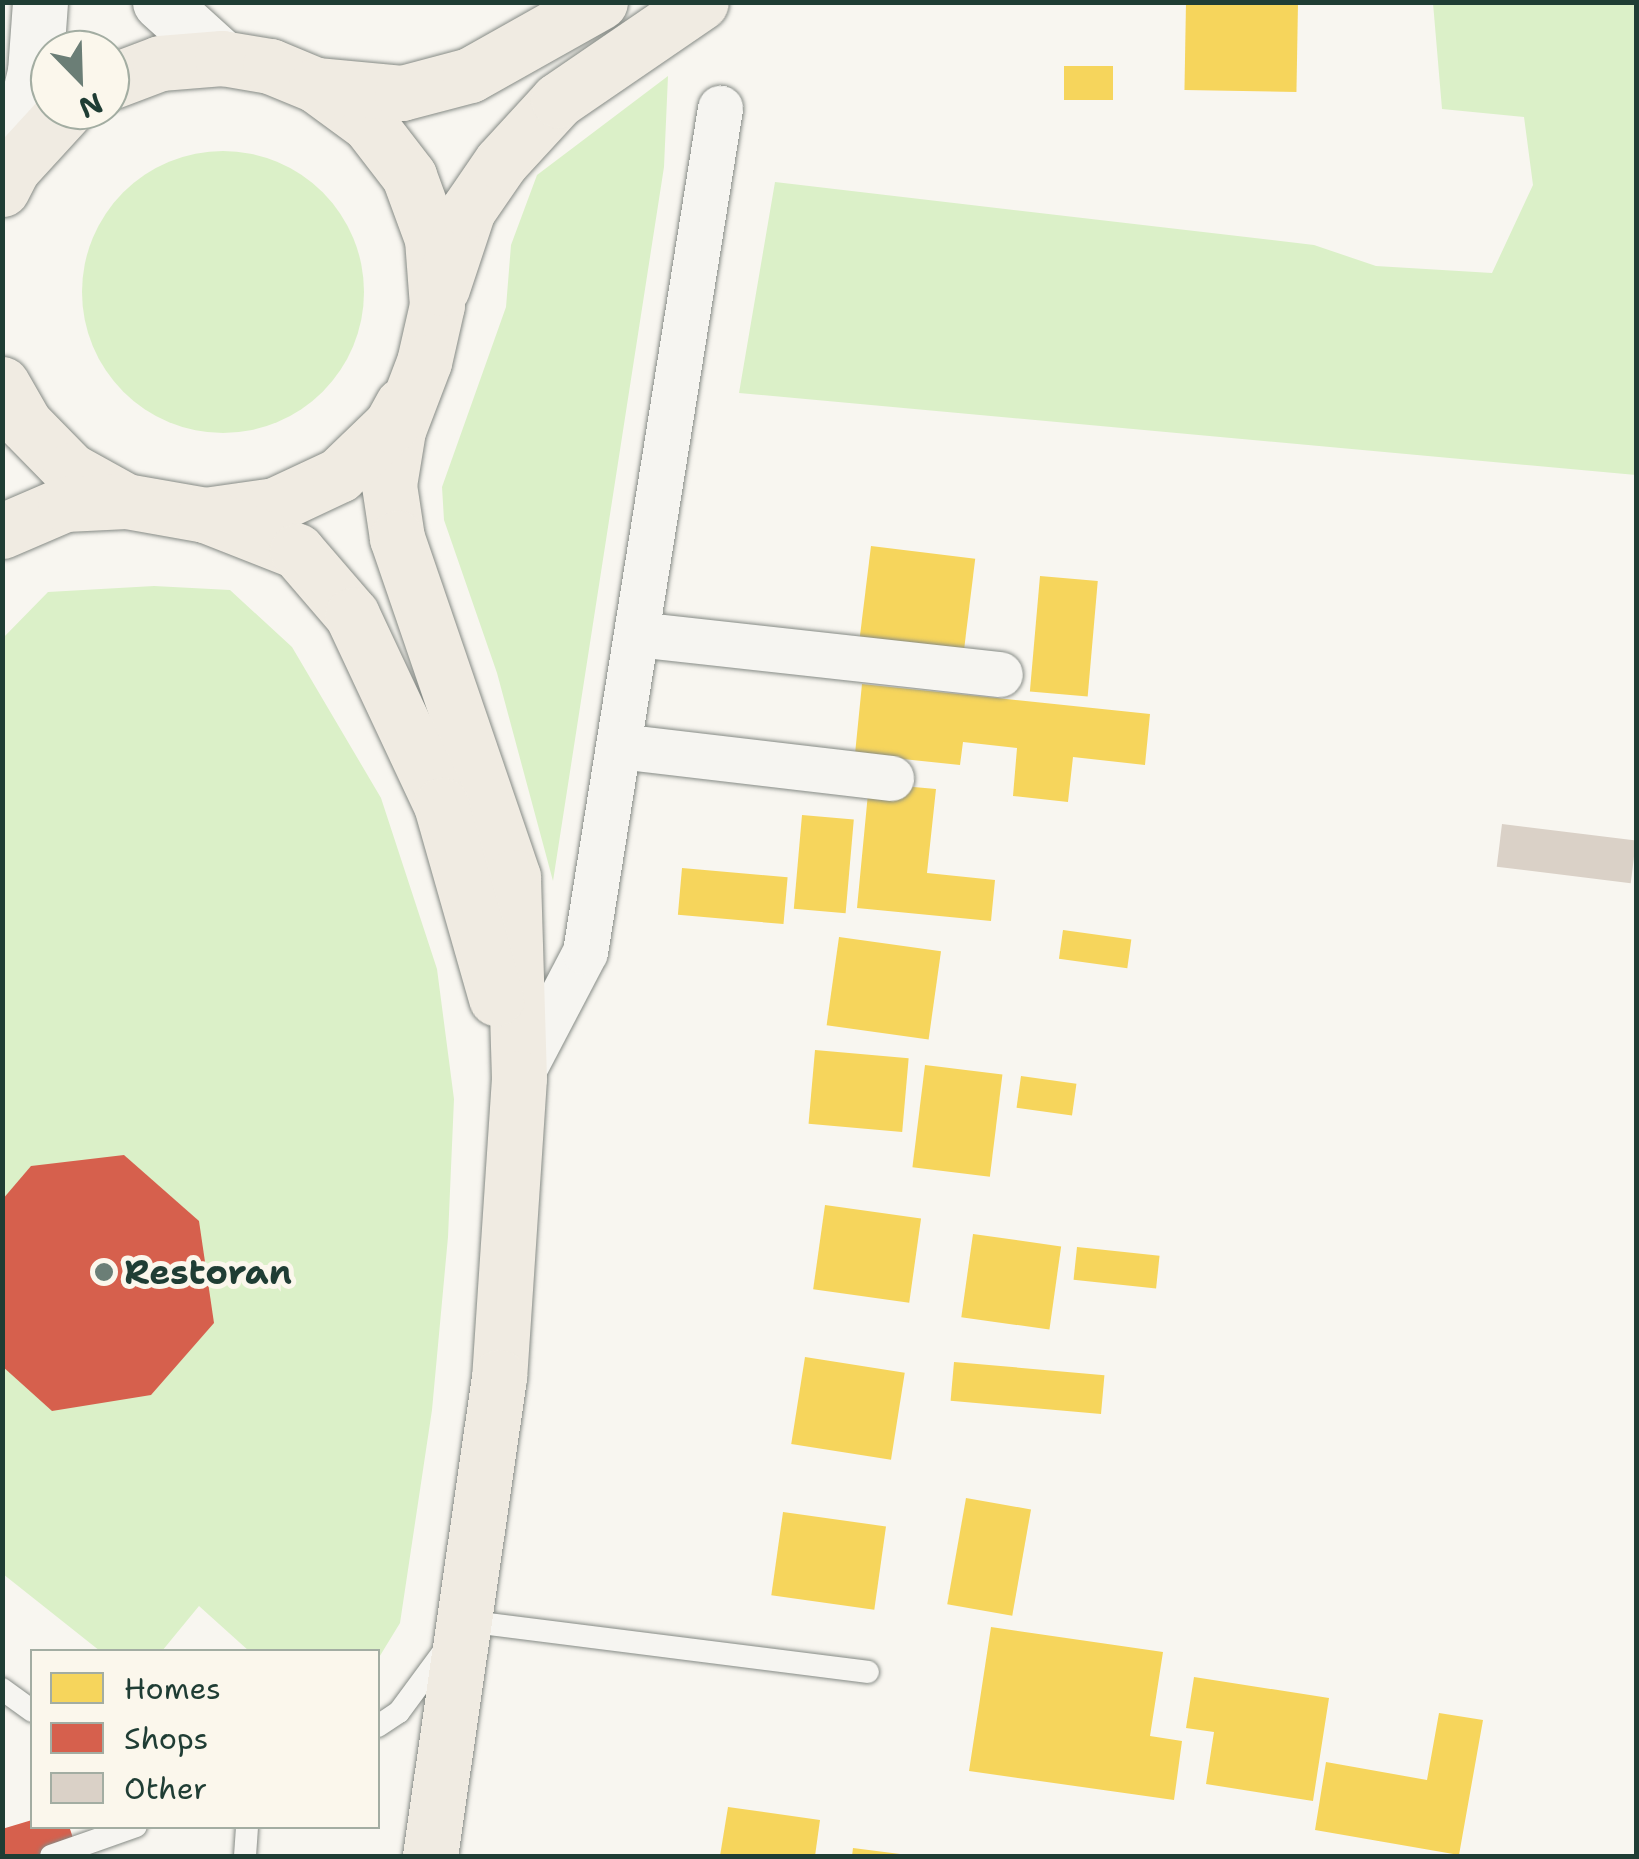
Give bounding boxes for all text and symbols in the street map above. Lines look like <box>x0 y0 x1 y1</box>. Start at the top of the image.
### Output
north arrow <box>30 30 130 130</box>
text: N <box>73 84 109 128</box>
place label: Restoran <box>124 1251 292 1293</box>
marker: Restoran <box>93 1261 115 1283</box>
legend <box>30 1649 380 1829</box>
text: Homes <box>124 1668 221 1709</box>
text: Shops <box>124 1718 208 1759</box>
text: Other <box>124 1768 207 1809</box>

